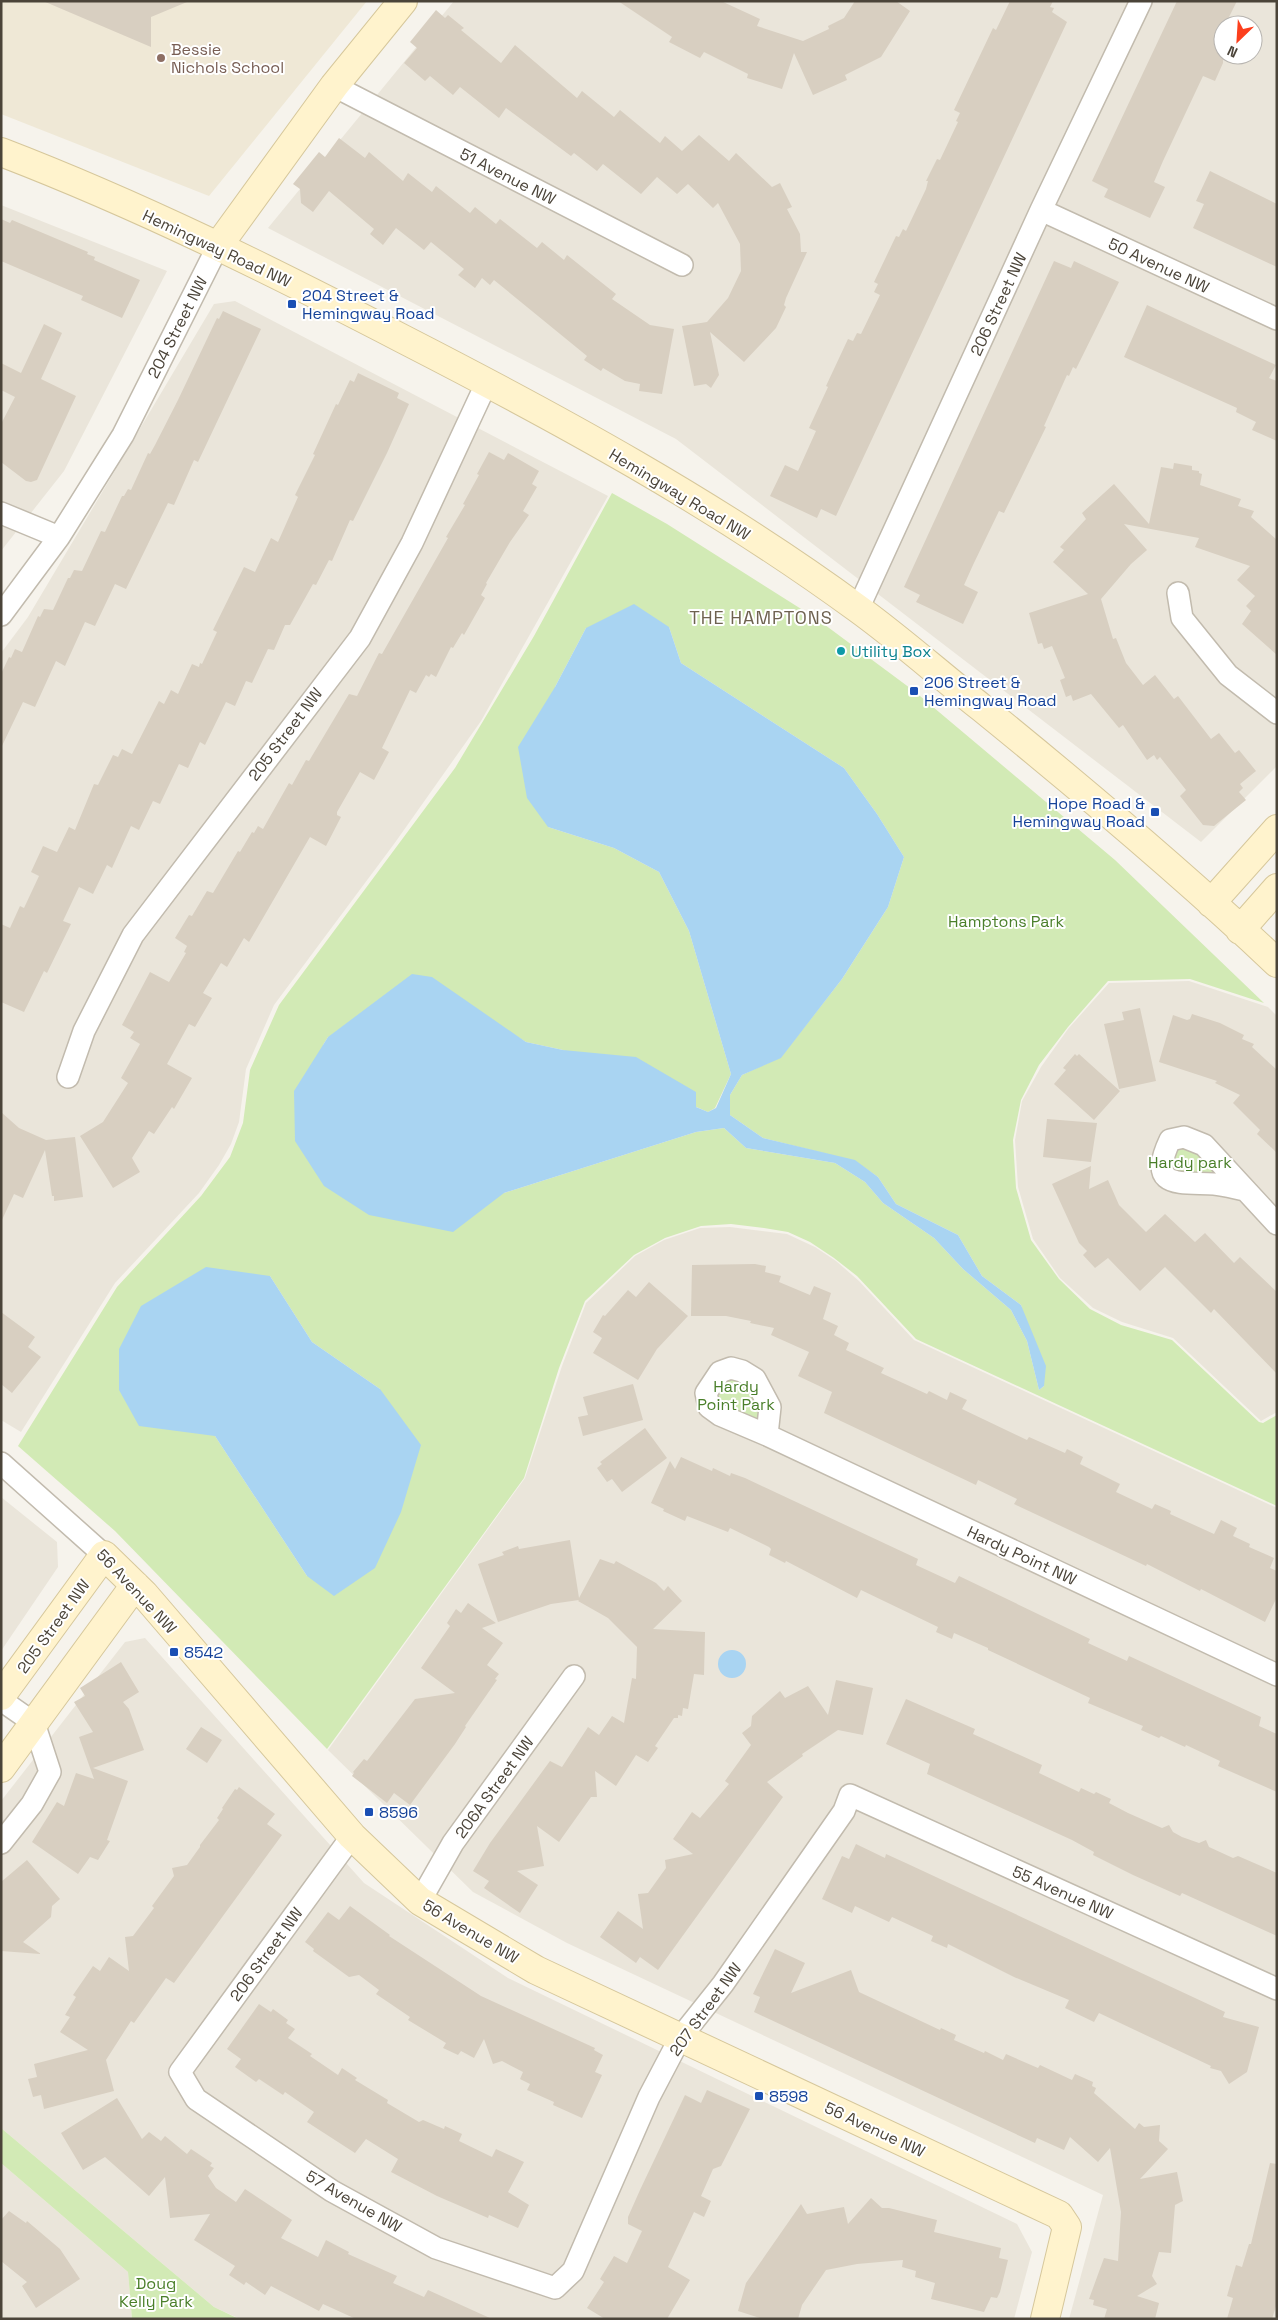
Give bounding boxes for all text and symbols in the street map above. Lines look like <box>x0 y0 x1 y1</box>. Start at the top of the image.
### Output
north arrow <box>1213 15 1263 65</box>
place label: Bessie Nichols School <box>171 39 284 78</box>
text: N <box>1224 42 1241 62</box>
marker: Bessie Nichols School <box>155 52 167 64</box>
street label: 51 Avenue NW <box>456 143 559 210</box>
street label: Hemingway Road NW <box>139 205 294 292</box>
street label: 50 Avenue NW <box>1105 233 1213 298</box>
street label: 206 Street NW <box>965 249 1032 359</box>
street label: 204 Street NW <box>143 273 212 382</box>
place label: 204 Street & Hemingway Road <box>302 285 435 324</box>
marker: 204 Street & Hemingway Road <box>286 298 298 310</box>
street label: Hemingway Road NW <box>605 444 754 545</box>
district label: THE HAMPTONS <box>689 606 833 629</box>
place label: Utility Box <box>851 641 931 662</box>
marker: Utility Box <box>835 645 847 657</box>
place label: 206 Street & Hemingway Road <box>924 672 1057 711</box>
street label: 205 Street NW <box>244 684 327 785</box>
marker: 206 Street & Hemingway Road <box>908 685 920 697</box>
place label: Hope Road & Hemingway Road <box>1012 793 1145 832</box>
marker: Hope Road & Hemingway Road <box>1149 806 1161 818</box>
park label: Hamptons Park <box>948 911 1064 932</box>
park label: Hardy park <box>1148 1152 1232 1173</box>
park label: Hardy Point Park <box>697 1376 775 1415</box>
street label: Hardy Point NW <box>964 1521 1080 1590</box>
street label: 56 Avenue NW <box>92 1544 181 1638</box>
street label: 205 Street NW <box>12 1575 95 1677</box>
place label: 8542 <box>184 1642 223 1663</box>
marker: 8542 <box>168 1646 180 1658</box>
street label: 206A Street NW <box>450 1732 539 1843</box>
place label: 8596 <box>379 1802 418 1823</box>
marker: 8596 <box>363 1806 375 1818</box>
street label: 55 Avenue NW <box>1009 1861 1117 1924</box>
street label: 56 Avenue NW <box>419 1894 523 1968</box>
street label: 206 Street NW <box>225 1903 308 2006</box>
street label: 207 Street NW <box>664 1958 746 2060</box>
place label: 8598 <box>769 2086 808 2107</box>
marker: 8598 <box>753 2090 765 2102</box>
street label: 56 Avenue NW <box>821 2097 928 2162</box>
street label: 57 Avenue NW <box>302 2165 406 2237</box>
park label: Doug Kelly Park <box>119 2273 193 2312</box>

